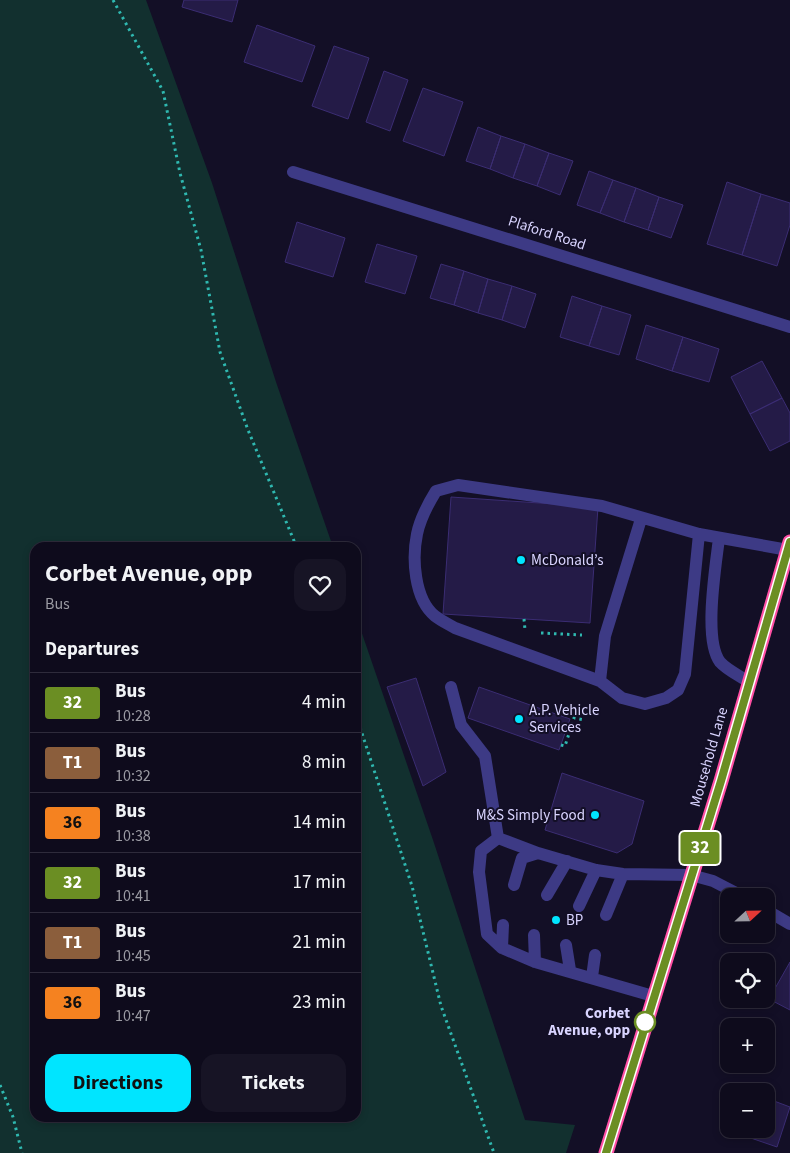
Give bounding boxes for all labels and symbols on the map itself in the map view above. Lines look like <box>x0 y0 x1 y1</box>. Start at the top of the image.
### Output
street label: Plaford Road <box>505 211 589 255</box>
place label: McDonald’s <box>531 550 604 571</box>
marker: McDonald’s <box>515 554 527 566</box>
place label: A.P. Vehicle Services <box>529 700 599 738</box>
street label: Mousehold Lane <box>685 705 733 809</box>
marker: A.P. Vehicle Services <box>513 713 525 725</box>
place label: M&S Simply Food <box>476 805 585 826</box>
marker: M&S Simply Food <box>589 809 601 821</box>
line badge: 32 <box>678 832 722 864</box>
north arrow <box>720 888 775 942</box>
place label: BP <box>566 910 583 931</box>
marker: BP <box>550 914 562 926</box>
place label: Corbet Avenue, opp <box>547 1003 630 1041</box>
marker: Corbet Avenue, opp <box>634 1011 656 1033</box>

